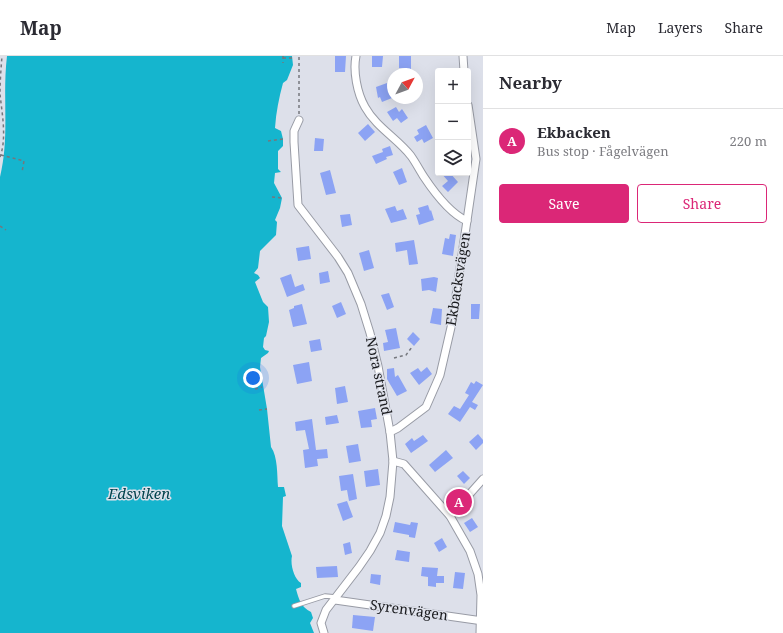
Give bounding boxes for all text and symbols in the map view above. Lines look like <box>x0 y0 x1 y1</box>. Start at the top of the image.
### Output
text: Map <box>20 15 62 41</box>
text: Map <box>606 18 636 37</box>
text: Layers <box>658 18 703 37</box>
text: Share <box>725 18 763 37</box>
north arrow <box>387 68 423 104</box>
map controls <box>435 68 471 176</box>
button: + <box>435 68 471 104</box>
text: Nearby <box>499 71 562 94</box>
button: − <box>435 104 471 140</box>
text: Ekbacken <box>537 122 611 142</box>
text: A <box>507 132 517 150</box>
text: 220 m <box>730 132 767 150</box>
button: layers <box>435 140 471 176</box>
text: Bus stop · Fågelvägen <box>537 142 669 160</box>
button: Save <box>499 184 629 223</box>
button: Share <box>637 184 767 223</box>
street label: Ekbacksvägen <box>441 231 474 327</box>
street label: Nora strand <box>362 335 397 417</box>
your location <box>243 368 263 388</box>
water label: Edsviken <box>107 483 170 503</box>
pin: A <box>446 487 472 517</box>
street label: Syrenvägen <box>369 595 449 624</box>

